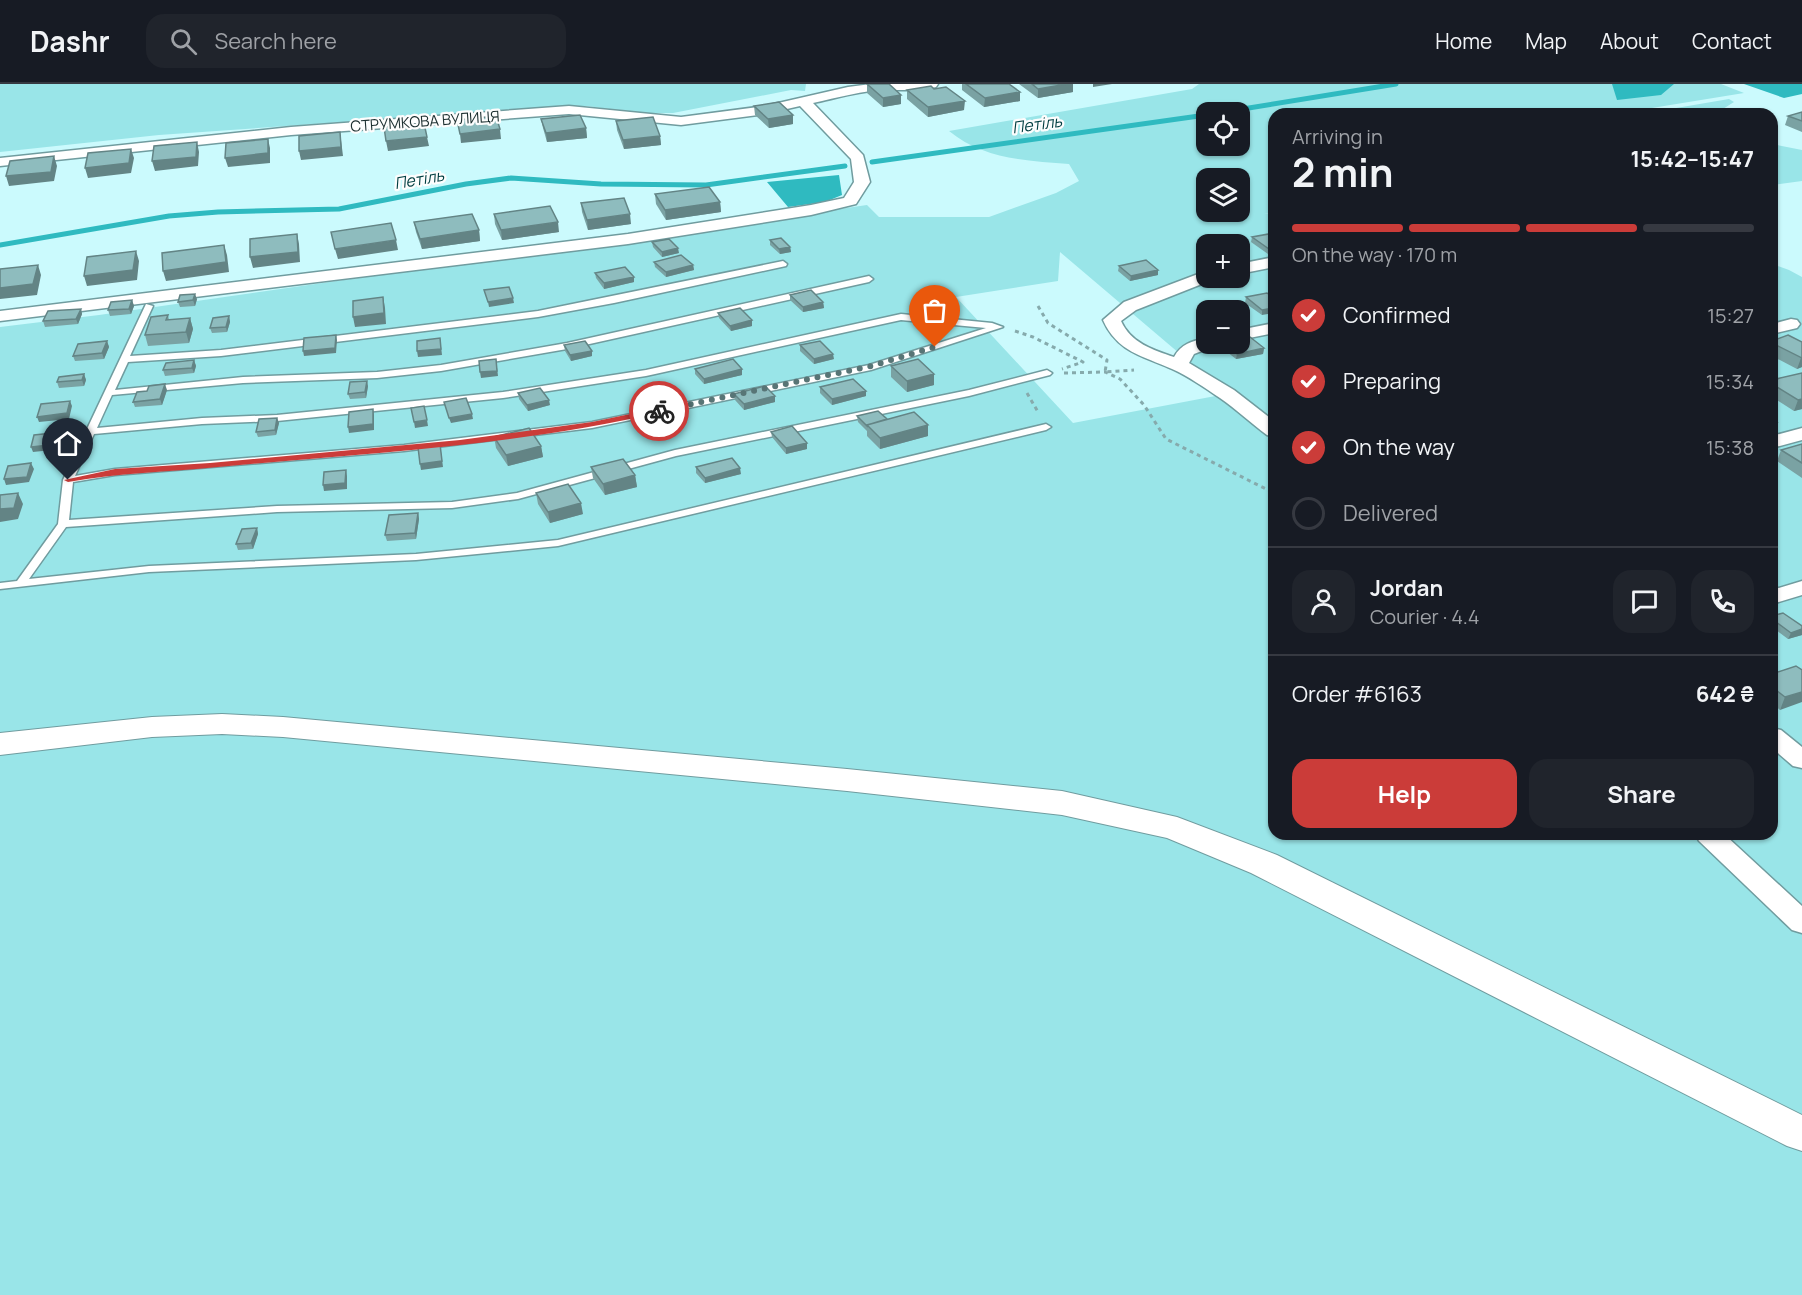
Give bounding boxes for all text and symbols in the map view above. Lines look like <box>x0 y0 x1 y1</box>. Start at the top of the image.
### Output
search box <box>146 14 566 68</box>
text: Dashr <box>30 22 110 60</box>
icon: search <box>167 25 200 58</box>
text: Search here <box>215 26 337 56</box>
text: Home <box>1435 27 1492 55</box>
text: Map <box>1525 27 1567 55</box>
text: About <box>1600 27 1659 55</box>
text: Contact <box>1692 27 1772 55</box>
map controls <box>1196 102 1250 354</box>
button: locate <box>1196 102 1250 156</box>
street label: СТРУМКОВА ВУЛИЦЯ <box>350 105 500 137</box>
water label: Петіль <box>1011 110 1064 138</box>
text: Arriving in <box>1292 123 1383 150</box>
text: 15:42–15:47 <box>1630 144 1754 174</box>
text: 2 min <box>1292 145 1393 199</box>
water label: Петіль <box>393 164 446 194</box>
button: layers <box>1196 168 1250 222</box>
button: + <box>1196 234 1250 288</box>
text: On the way · 170 m <box>1292 241 1457 268</box>
pin <box>909 285 960 347</box>
icon: bag <box>918 294 951 327</box>
icon: check <box>1292 299 1325 332</box>
button: − <box>1196 300 1250 354</box>
text: Confirmed <box>1343 300 1451 330</box>
text: 15:27 <box>1707 302 1754 329</box>
icon: check <box>1292 365 1325 398</box>
text: Preparing <box>1343 366 1441 396</box>
text: 15:34 <box>1706 368 1754 395</box>
courier <box>629 381 689 441</box>
icon: bike <box>643 395 676 428</box>
pin <box>42 418 93 480</box>
icon: home <box>51 427 84 460</box>
icon: check <box>1292 431 1325 464</box>
text: On the way <box>1343 432 1455 462</box>
text: 15:38 <box>1706 434 1754 461</box>
text: Delivered <box>1343 498 1438 528</box>
button: person <box>1292 570 1355 633</box>
button: chat <box>1613 570 1676 633</box>
button: phone <box>1691 570 1754 633</box>
text: Jordan <box>1370 573 1443 603</box>
text: Courier · 4.4 <box>1370 603 1480 630</box>
text: Order #6163 <box>1292 679 1422 709</box>
text: 642 ₴ <box>1696 679 1754 709</box>
button: Help <box>1292 759 1517 828</box>
button: Share <box>1529 759 1754 828</box>

